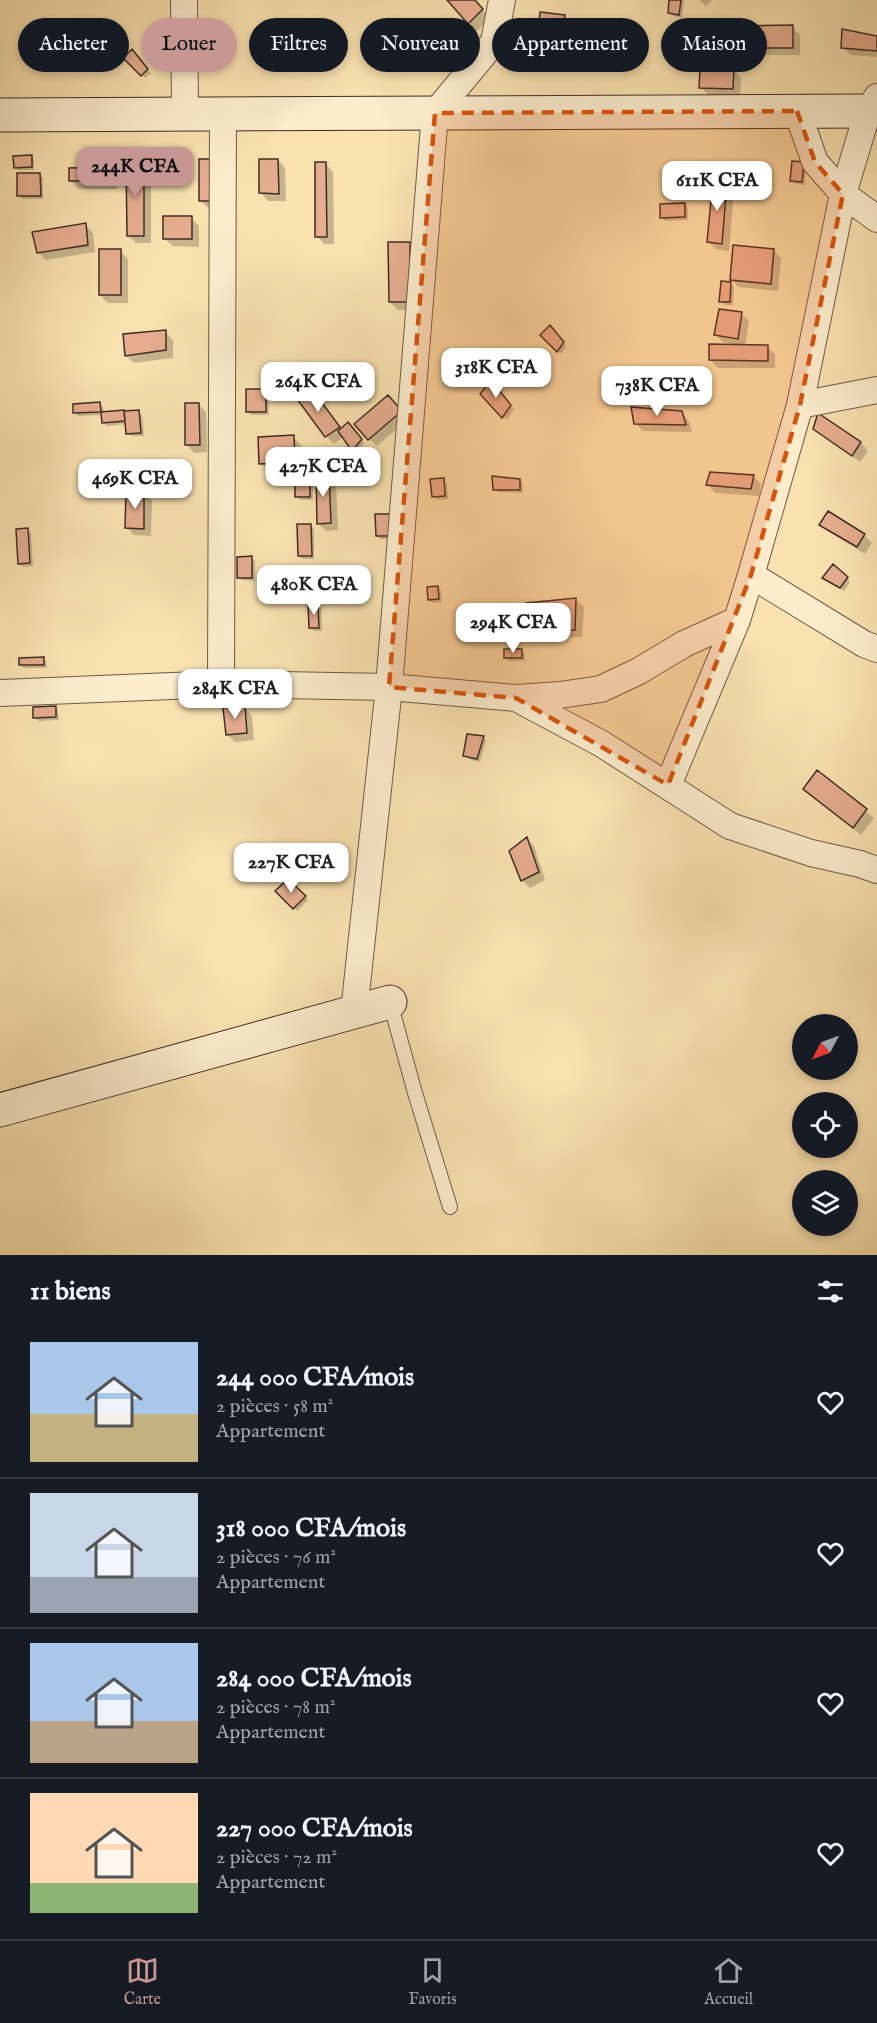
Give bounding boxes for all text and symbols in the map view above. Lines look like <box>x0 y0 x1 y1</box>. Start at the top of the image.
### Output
chip: Acheter <box>18 18 129 72</box>
chip: Louer <box>141 18 237 72</box>
chip: Filtres <box>249 18 348 72</box>
chip: Nouveau <box>360 18 480 72</box>
chip: Appartement <box>492 18 649 72</box>
chip: Maison <box>661 18 767 72</box>
pin: 244K CFA <box>73 147 197 198</box>
text: 244K CFA <box>91 154 179 179</box>
pin: 611K CFA <box>655 161 779 212</box>
text: 611K CFA <box>676 168 758 193</box>
pin: 318K CFA <box>434 348 558 399</box>
text: 318K CFA <box>455 355 537 380</box>
pin: 264K CFA <box>256 362 380 413</box>
pin: 738K CFA <box>595 366 719 417</box>
text: 264K CFA <box>275 369 361 394</box>
text: 738K CFA <box>615 373 699 398</box>
pin: 427K CFA <box>261 447 385 498</box>
text: 427K CFA <box>279 454 367 479</box>
pin: 469K CFA <box>73 459 197 510</box>
text: 469K CFA <box>92 466 178 491</box>
pin: 480K CFA <box>252 565 376 616</box>
text: 480K CFA <box>271 572 357 597</box>
pin: 294K CFA <box>451 603 575 654</box>
text: 294K CFA <box>470 610 556 635</box>
pin: 284K CFA <box>173 669 297 720</box>
text: 284K CFA <box>192 676 278 701</box>
pin: 227K CFA <box>229 843 353 894</box>
text: 227K CFA <box>248 850 334 875</box>
north arrow <box>792 1014 858 1080</box>
map controls <box>792 1014 858 1236</box>
button: locate <box>792 1092 858 1158</box>
button: layers <box>792 1170 858 1236</box>
text: 11 biens <box>30 1275 111 1308</box>
icon: filters <box>814 1275 847 1308</box>
text: 244 000 CFA/mois <box>216 1361 414 1394</box>
icon: home <box>78 1366 150 1438</box>
icon: heart <box>814 1386 847 1419</box>
text: 2 pièces · 58 m² <box>216 1394 333 1419</box>
text: Appartement <box>216 1419 325 1444</box>
text: 318 000 CFA/mois <box>216 1512 406 1545</box>
icon: home <box>78 1517 150 1589</box>
icon: heart <box>814 1537 847 1570</box>
text: 2 pièces · 76 m² <box>216 1545 336 1570</box>
text: Appartement <box>216 1570 325 1595</box>
text: 284 000 CFA/mois <box>216 1662 412 1695</box>
icon: home <box>78 1667 150 1739</box>
icon: heart <box>814 1687 847 1720</box>
text: 2 pièces · 78 m² <box>216 1695 335 1720</box>
text: Appartement <box>216 1720 325 1745</box>
text: 227 000 CFA/mois <box>216 1812 413 1845</box>
icon: home <box>78 1817 150 1889</box>
icon: heart <box>814 1837 847 1870</box>
text: 2 pièces · 72 m² <box>216 1845 337 1870</box>
text: Appartement <box>216 1870 325 1895</box>
tab: Carte <box>124 1954 161 2010</box>
tab: Favoris <box>409 1954 457 2010</box>
tab: Accueil <box>704 1954 753 2010</box>

